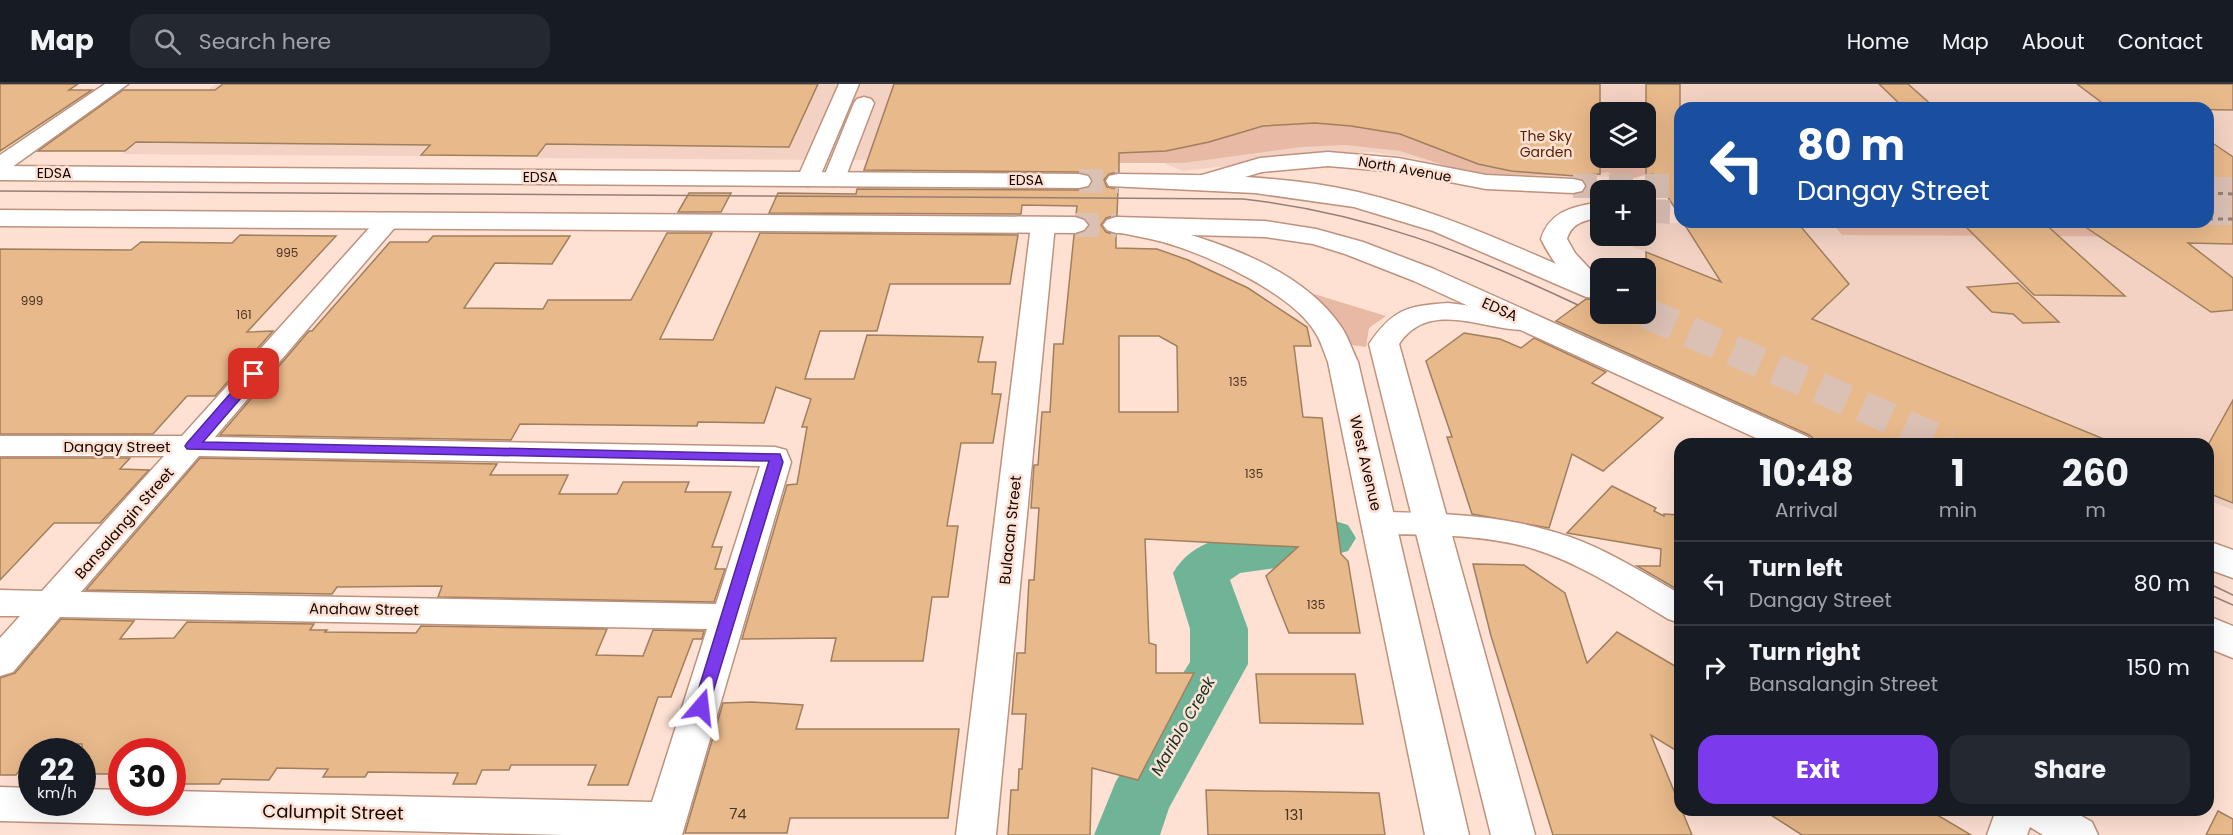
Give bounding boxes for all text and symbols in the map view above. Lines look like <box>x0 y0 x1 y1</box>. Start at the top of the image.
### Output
search box <box>130 14 550 68</box>
text: Map <box>30 21 94 60</box>
icon: search <box>151 25 184 58</box>
text: Search here <box>199 26 331 57</box>
text: Home <box>1847 27 1909 56</box>
text: Map <box>1942 27 1989 56</box>
text: About <box>2022 27 2085 56</box>
text: Contact <box>2118 27 2203 56</box>
map controls <box>1590 102 1656 324</box>
button: layers <box>1590 102 1656 168</box>
text: 80 m <box>1797 116 1905 175</box>
park label: The Sky Garden <box>1520 126 1572 162</box>
icon: left <box>1698 126 1776 204</box>
street label: North Avenue <box>1357 151 1454 187</box>
street label: EDSA <box>37 163 71 183</box>
street label: EDSA <box>523 167 557 187</box>
street label: EDSA <box>1009 170 1043 190</box>
text: Dangay Street <box>1797 172 1990 209</box>
button: + <box>1590 180 1656 246</box>
house number: 995 <box>276 244 298 261</box>
button: − <box>1590 258 1656 324</box>
house number: 999 <box>21 292 43 309</box>
street label: EDSA <box>1479 292 1521 326</box>
house number: 161 <box>236 306 252 323</box>
pin <box>228 348 279 399</box>
icon: arrive <box>237 357 270 390</box>
house number: 135 <box>1229 373 1247 390</box>
street label: West Avenue <box>1345 413 1387 513</box>
street label: Dangay Street <box>64 436 171 457</box>
text: 10:48 <box>1759 448 1854 499</box>
text: 1 <box>1951 448 1965 499</box>
text: 260 <box>2062 448 2129 499</box>
street label: Bansalangin Street <box>70 463 178 583</box>
house number: 135 <box>1245 465 1263 482</box>
street label: Bulacan Street <box>994 474 1026 586</box>
text: Arrival <box>1775 496 1838 524</box>
text: min <box>1939 496 1977 524</box>
text: m <box>2085 496 2106 524</box>
text: Turn left <box>1749 553 1843 584</box>
icon: left <box>1698 567 1731 600</box>
text: 80 m <box>2134 568 2190 599</box>
text: Dangay Street <box>1749 586 1892 614</box>
house number: 135 <box>1307 596 1325 613</box>
street label: Anahaw Street <box>309 598 419 620</box>
text: Turn right <box>1749 637 1860 668</box>
icon: right <box>1698 651 1731 684</box>
text: 150 m <box>2127 652 2190 683</box>
text: Bansalangin Street <box>1749 670 1938 698</box>
water label: Mariblo Creek <box>1145 672 1221 780</box>
position arrow <box>669 675 733 739</box>
button: Exit <box>1698 735 1938 804</box>
button: Share <box>1950 735 2190 804</box>
speed limit sign: 30 <box>108 738 186 816</box>
text: 22 <box>40 748 74 791</box>
text: km/h <box>37 782 77 803</box>
street label: Calumpit Street <box>262 798 404 826</box>
house number: 74 <box>729 803 747 824</box>
house number: 131 <box>1285 804 1303 825</box>

